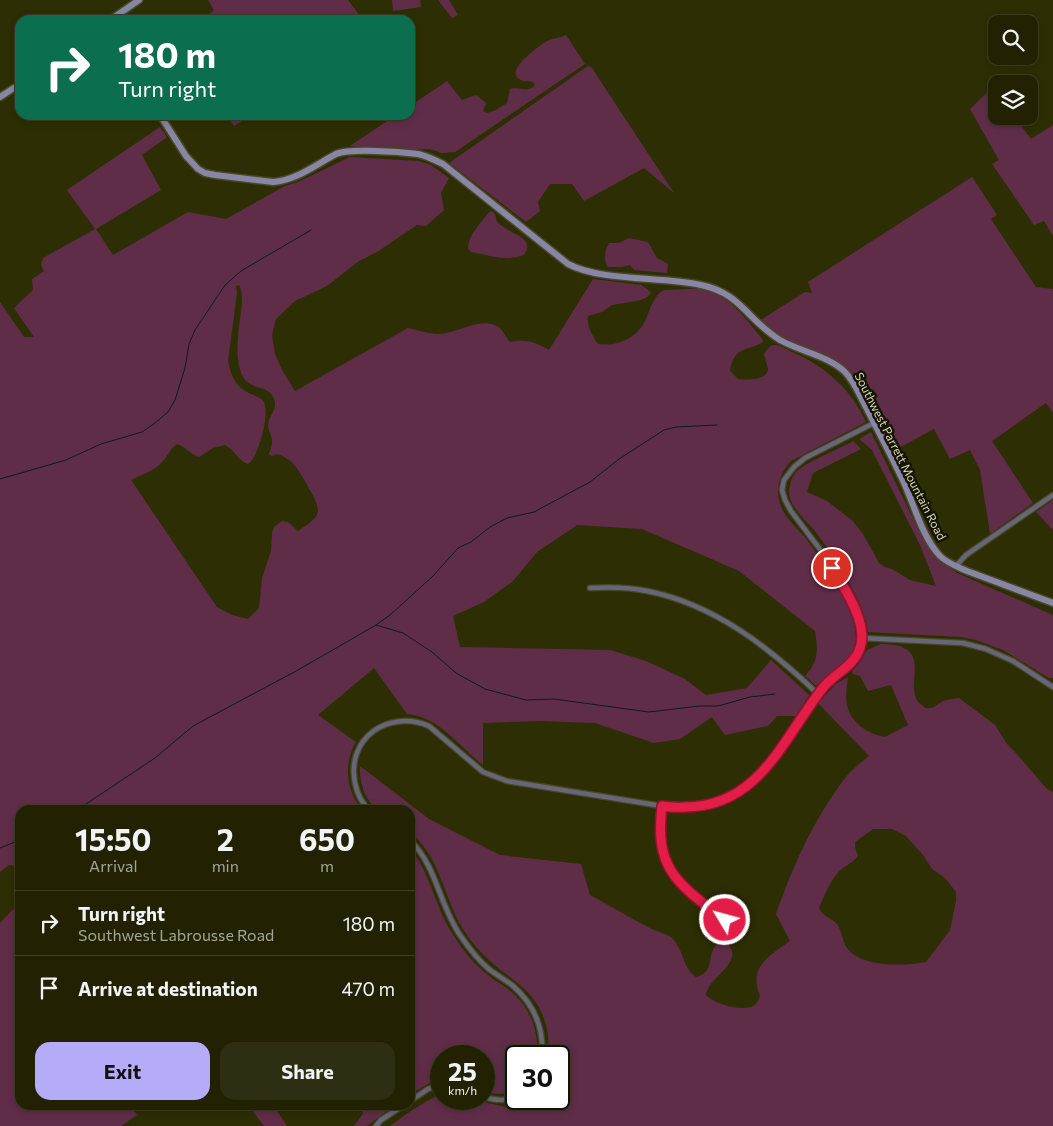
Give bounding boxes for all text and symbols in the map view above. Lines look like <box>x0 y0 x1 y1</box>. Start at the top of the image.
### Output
map controls <box>988 15 1038 125</box>
button: search <box>988 15 1038 65</box>
text: 180 m <box>118 32 216 75</box>
icon: right <box>35 35 100 100</box>
text: Turn right <box>118 75 216 102</box>
button: layers <box>988 75 1038 125</box>
street label: Southwest Parrett Mountain Road <box>852 370 950 542</box>
pin <box>811 547 853 589</box>
icon: arrive <box>818 554 846 582</box>
text: 15:50 <box>75 820 152 857</box>
text: 2 <box>217 820 234 857</box>
text: 650 <box>299 820 355 857</box>
text: Arrival <box>89 856 138 875</box>
text: min <box>212 856 239 875</box>
text: m <box>320 856 334 875</box>
position arrow <box>698 893 750 945</box>
text: Turn right <box>78 902 165 925</box>
icon: right <box>35 909 63 937</box>
text: 180 m <box>343 912 395 935</box>
text: Southwest Labrousse Road <box>78 925 274 944</box>
icon: arrive <box>35 974 63 1002</box>
text: Arrive at destination <box>78 977 258 1000</box>
text: 470 m <box>341 977 395 1000</box>
button: Exit <box>35 1042 210 1100</box>
button: Share <box>220 1042 395 1100</box>
speed limit sign: 30 <box>505 1045 570 1110</box>
text: 25 <box>448 1056 477 1086</box>
text: km/h <box>448 1083 477 1097</box>

